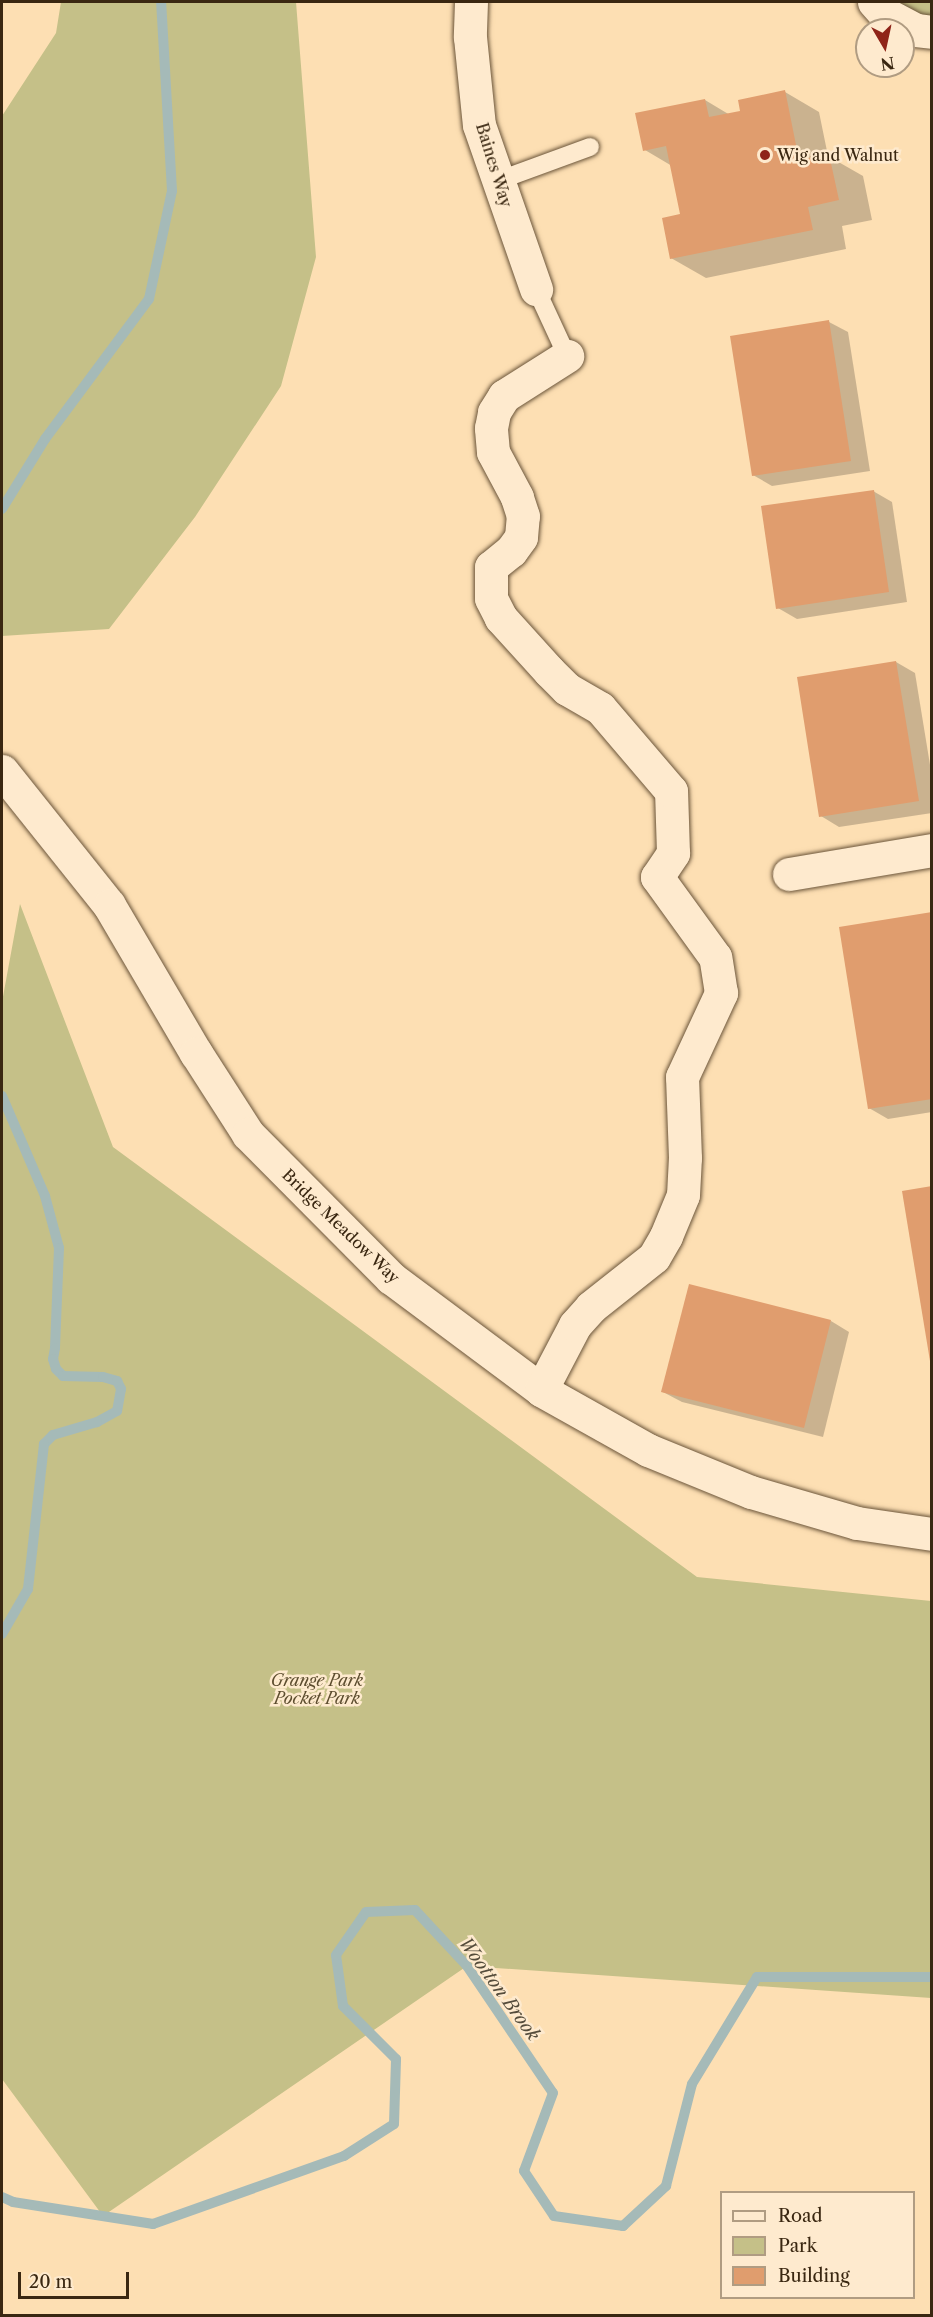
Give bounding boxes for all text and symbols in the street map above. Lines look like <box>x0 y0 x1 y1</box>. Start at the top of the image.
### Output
north arrow <box>855 18 915 78</box>
text: N <box>879 53 896 75</box>
street label: Baines Way <box>472 120 516 210</box>
place label: Wig and Walnut <box>777 145 899 165</box>
marker: Wig and Walnut <box>758 148 772 162</box>
street label: Bridge Meadow Way <box>278 1165 404 1287</box>
park label: Grange Park Pocket Park <box>271 1670 363 1708</box>
water label: Wootton Brook <box>454 1933 544 2045</box>
legend <box>720 2191 915 2299</box>
text: Road <box>778 2205 823 2227</box>
text: Park <box>778 2235 817 2257</box>
scale bar <box>21 2260 132 2298</box>
text: Building <box>778 2265 850 2287</box>
text: 20 m <box>29 2271 72 2293</box>

